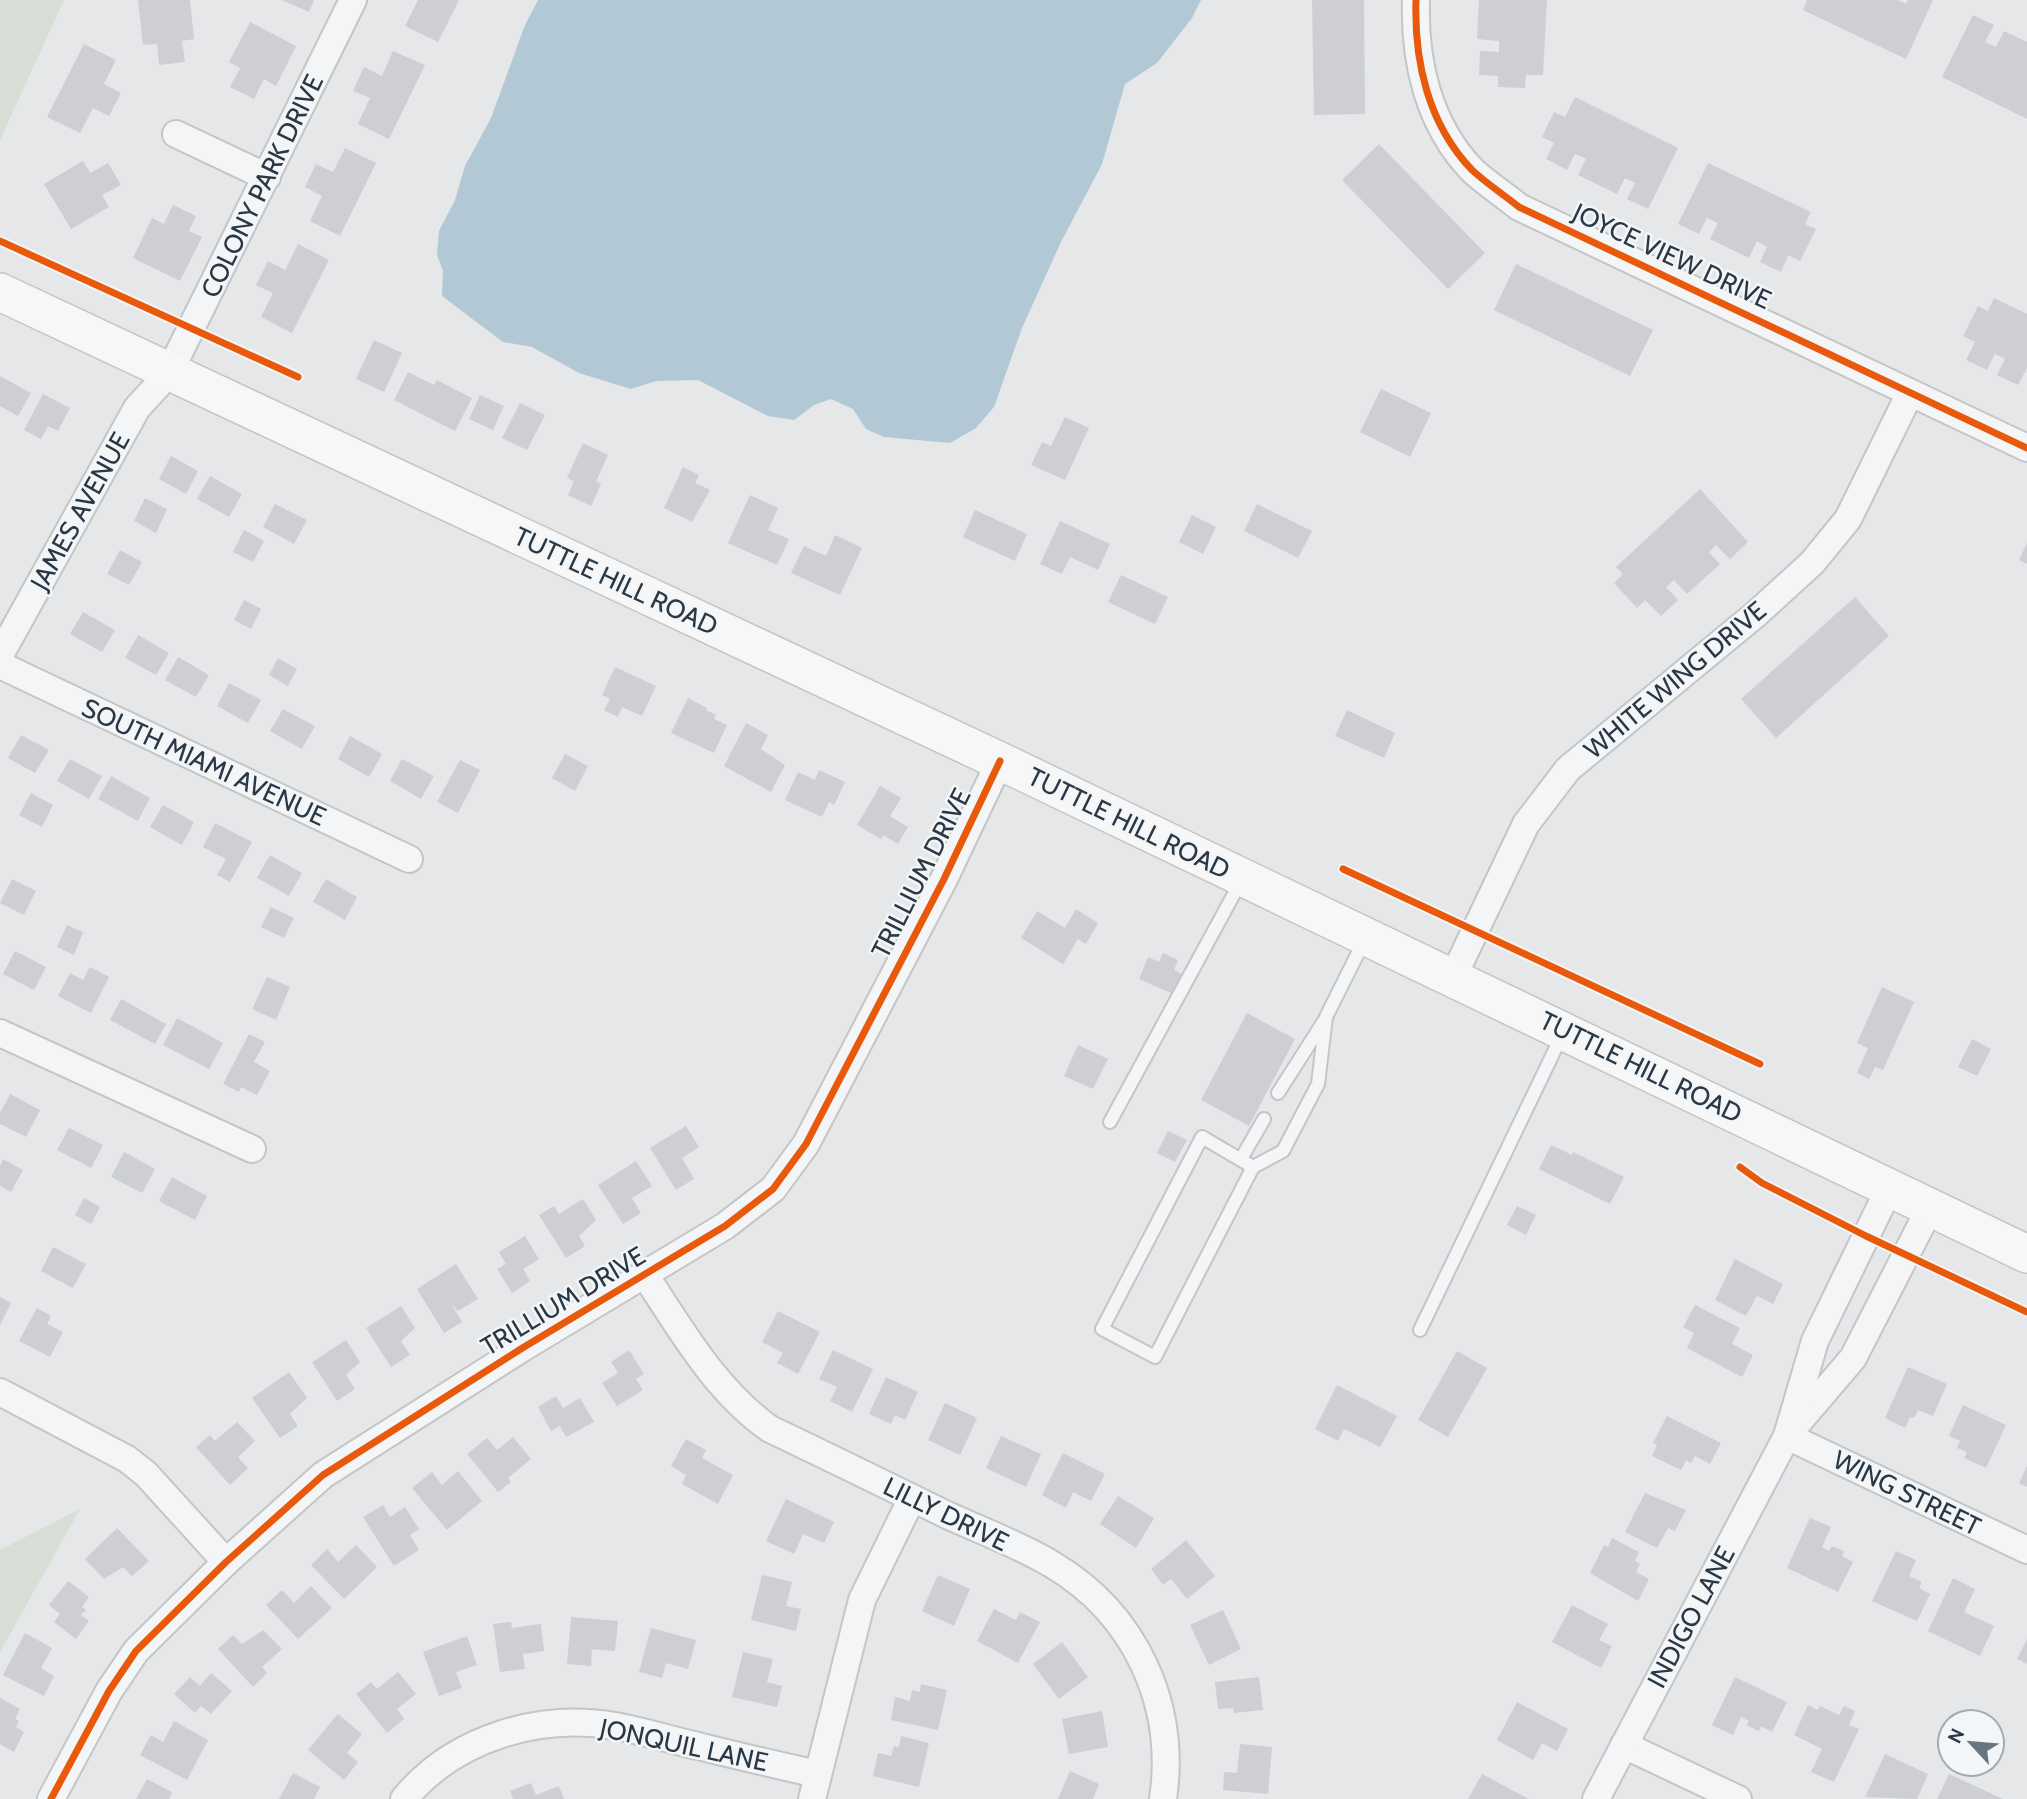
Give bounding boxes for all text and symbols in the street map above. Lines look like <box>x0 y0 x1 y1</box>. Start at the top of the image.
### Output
street label: COLONY PARK DRIVE <box>194 69 330 303</box>
street label: JOYCE VIEW DRIVE <box>1567 196 1776 316</box>
street label: JAMES AVENUE <box>23 426 137 596</box>
street label: TUTTLE HILL ROAD <box>509 520 723 642</box>
street label: WHITE WING DRIVE <box>1577 594 1773 766</box>
street label: SOUTH MIAMI AVENUE <box>77 691 331 833</box>
street label: TUTTLE HILL ROAD <box>1023 760 1235 886</box>
street label: TRILLIUM DRIVE <box>865 783 977 963</box>
street label: TUTTLE HILL ROAD <box>1535 1004 1747 1130</box>
street label: TRILLIUM DRIVE <box>475 1239 651 1363</box>
street label: WING STREET <box>1828 1443 1986 1543</box>
street label: LILLY DRIVE <box>878 1470 1014 1558</box>
street label: INDIGO LANE <box>1640 1541 1742 1693</box>
north arrow <box>1936 1708 2006 1778</box>
street label: JONQUIL LANE <box>596 1711 771 1778</box>
text: N <box>1943 1725 1969 1747</box>

